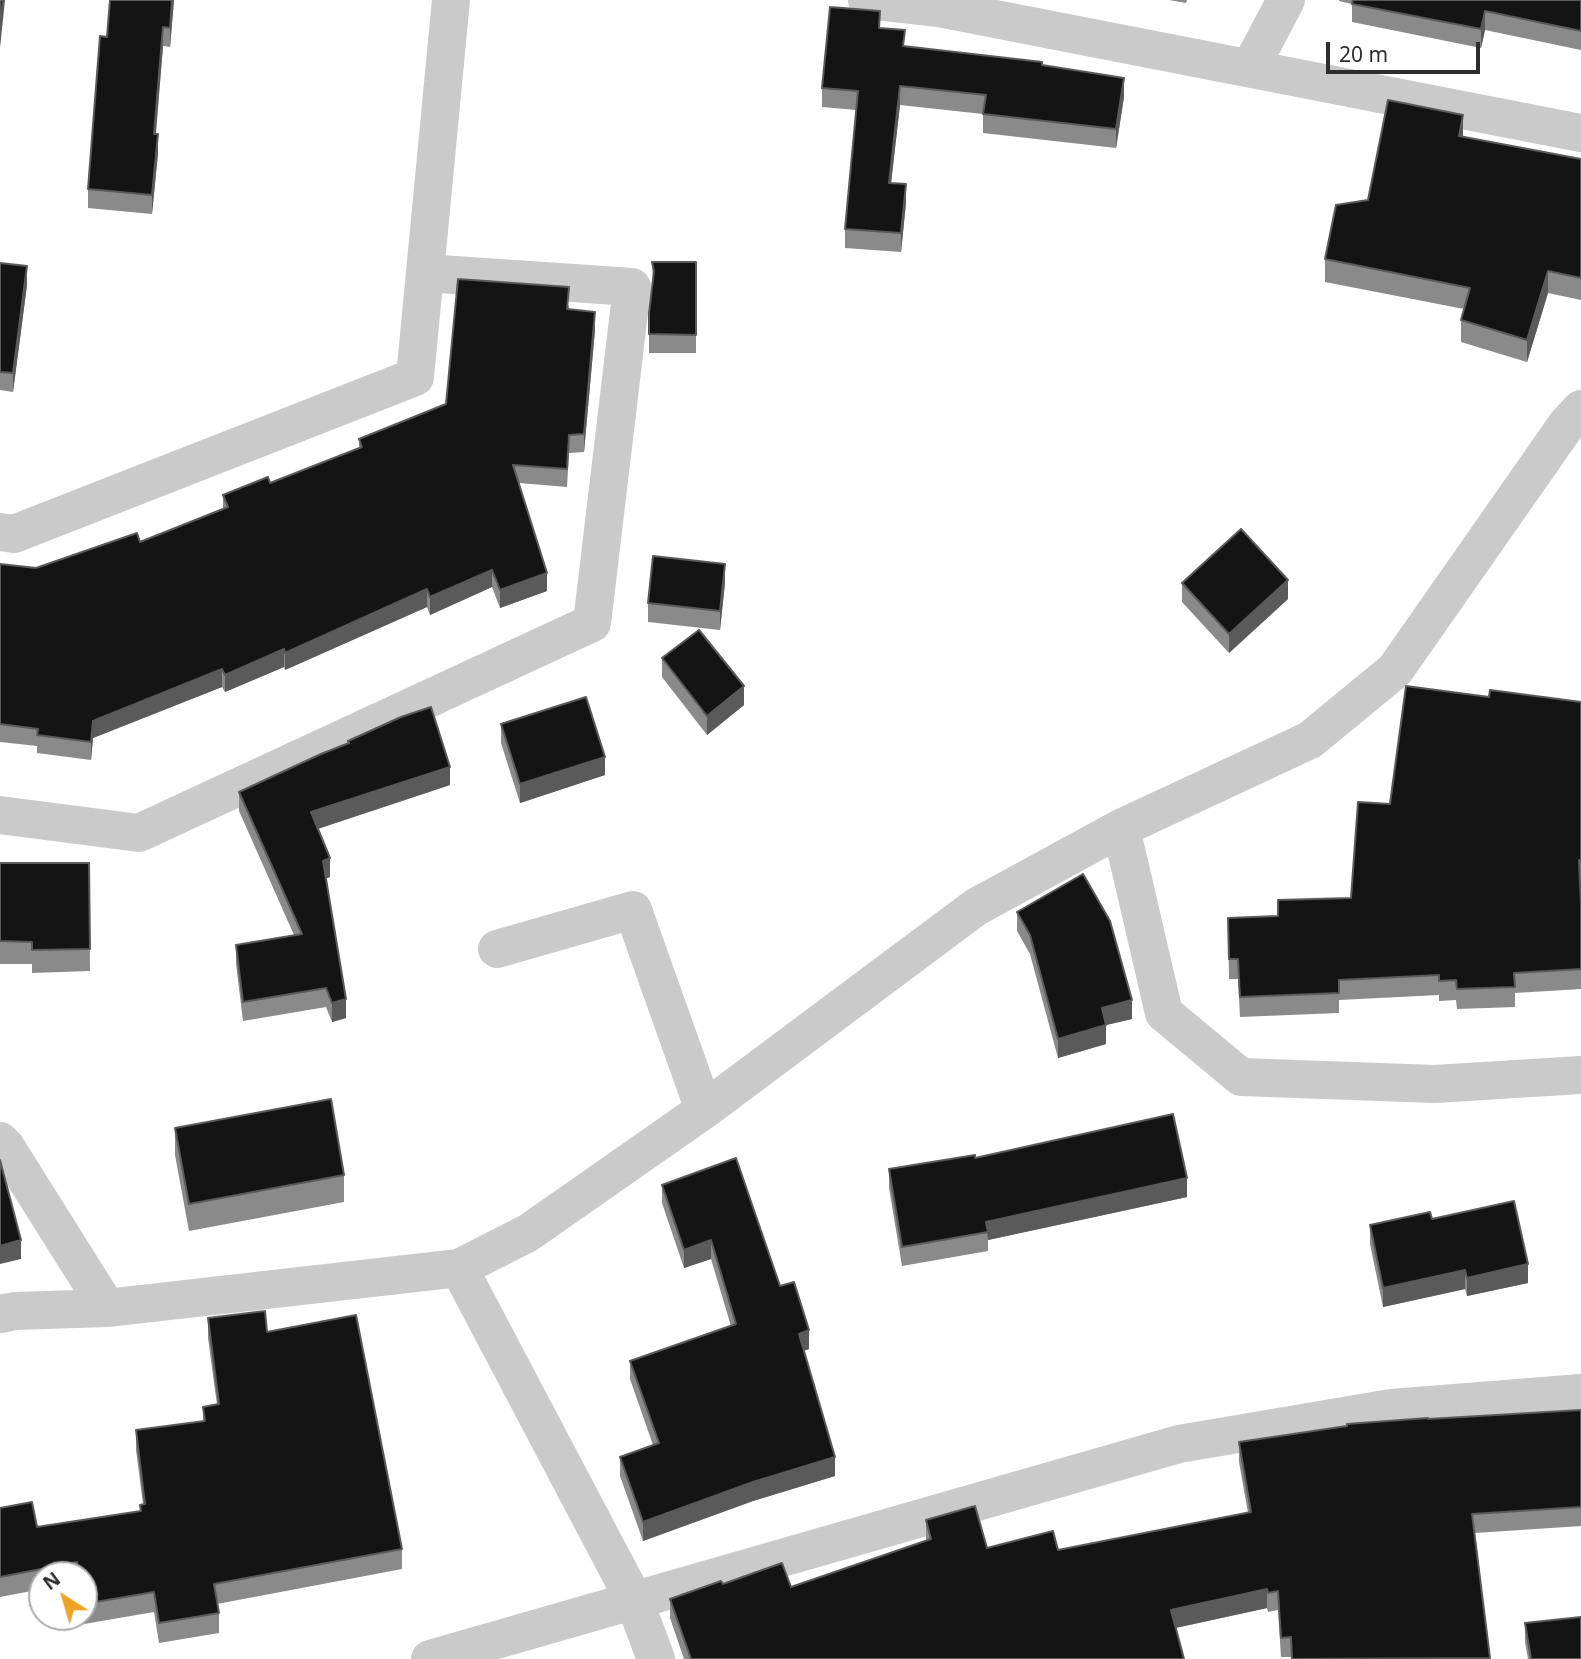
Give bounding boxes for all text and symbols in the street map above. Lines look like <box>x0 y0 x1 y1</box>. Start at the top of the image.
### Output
scale bar <box>1329 28 1483 72</box>
text: 20 m <box>1339 40 1388 68</box>
north arrow <box>28 1561 98 1631</box>
text: N <box>38 1566 66 1596</box>

